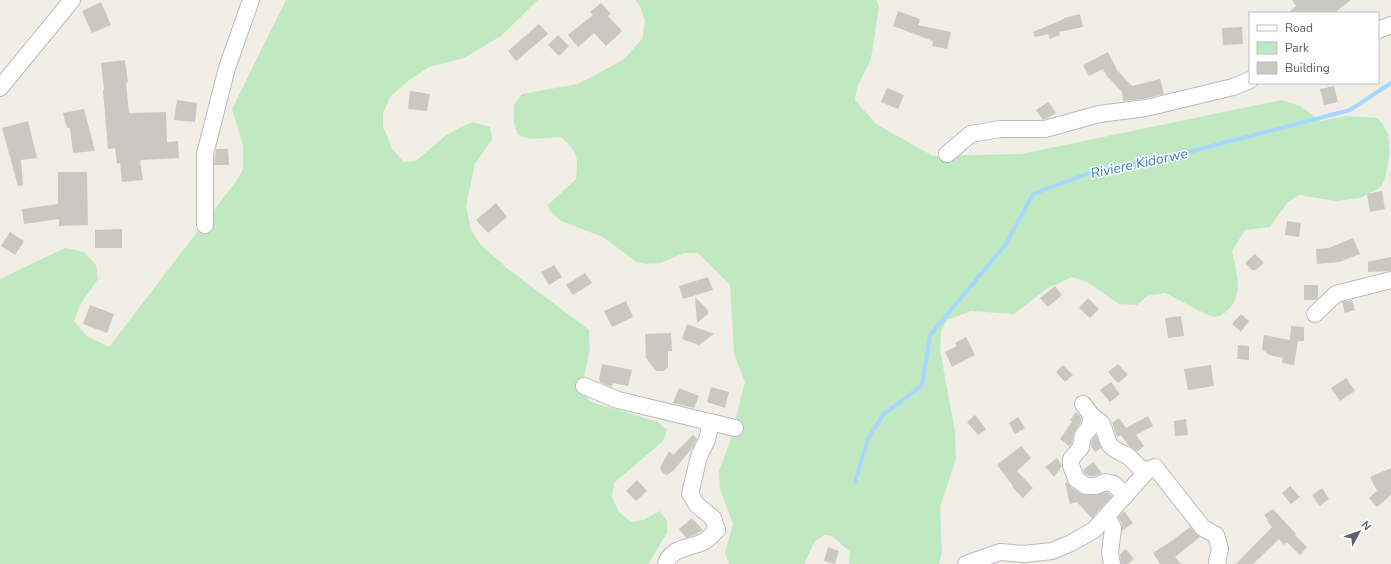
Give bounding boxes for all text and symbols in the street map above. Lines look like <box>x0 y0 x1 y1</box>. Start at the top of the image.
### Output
legend <box>1249 12 1379 84</box>
text: Road <box>1285 20 1313 36</box>
text: Park <box>1285 40 1310 56</box>
text: Building <box>1285 60 1330 76</box>
water label: Riviere Kidorwe <box>1089 144 1190 183</box>
north arrow <box>1339 512 1379 552</box>
text: N <box>1358 518 1375 534</box>

